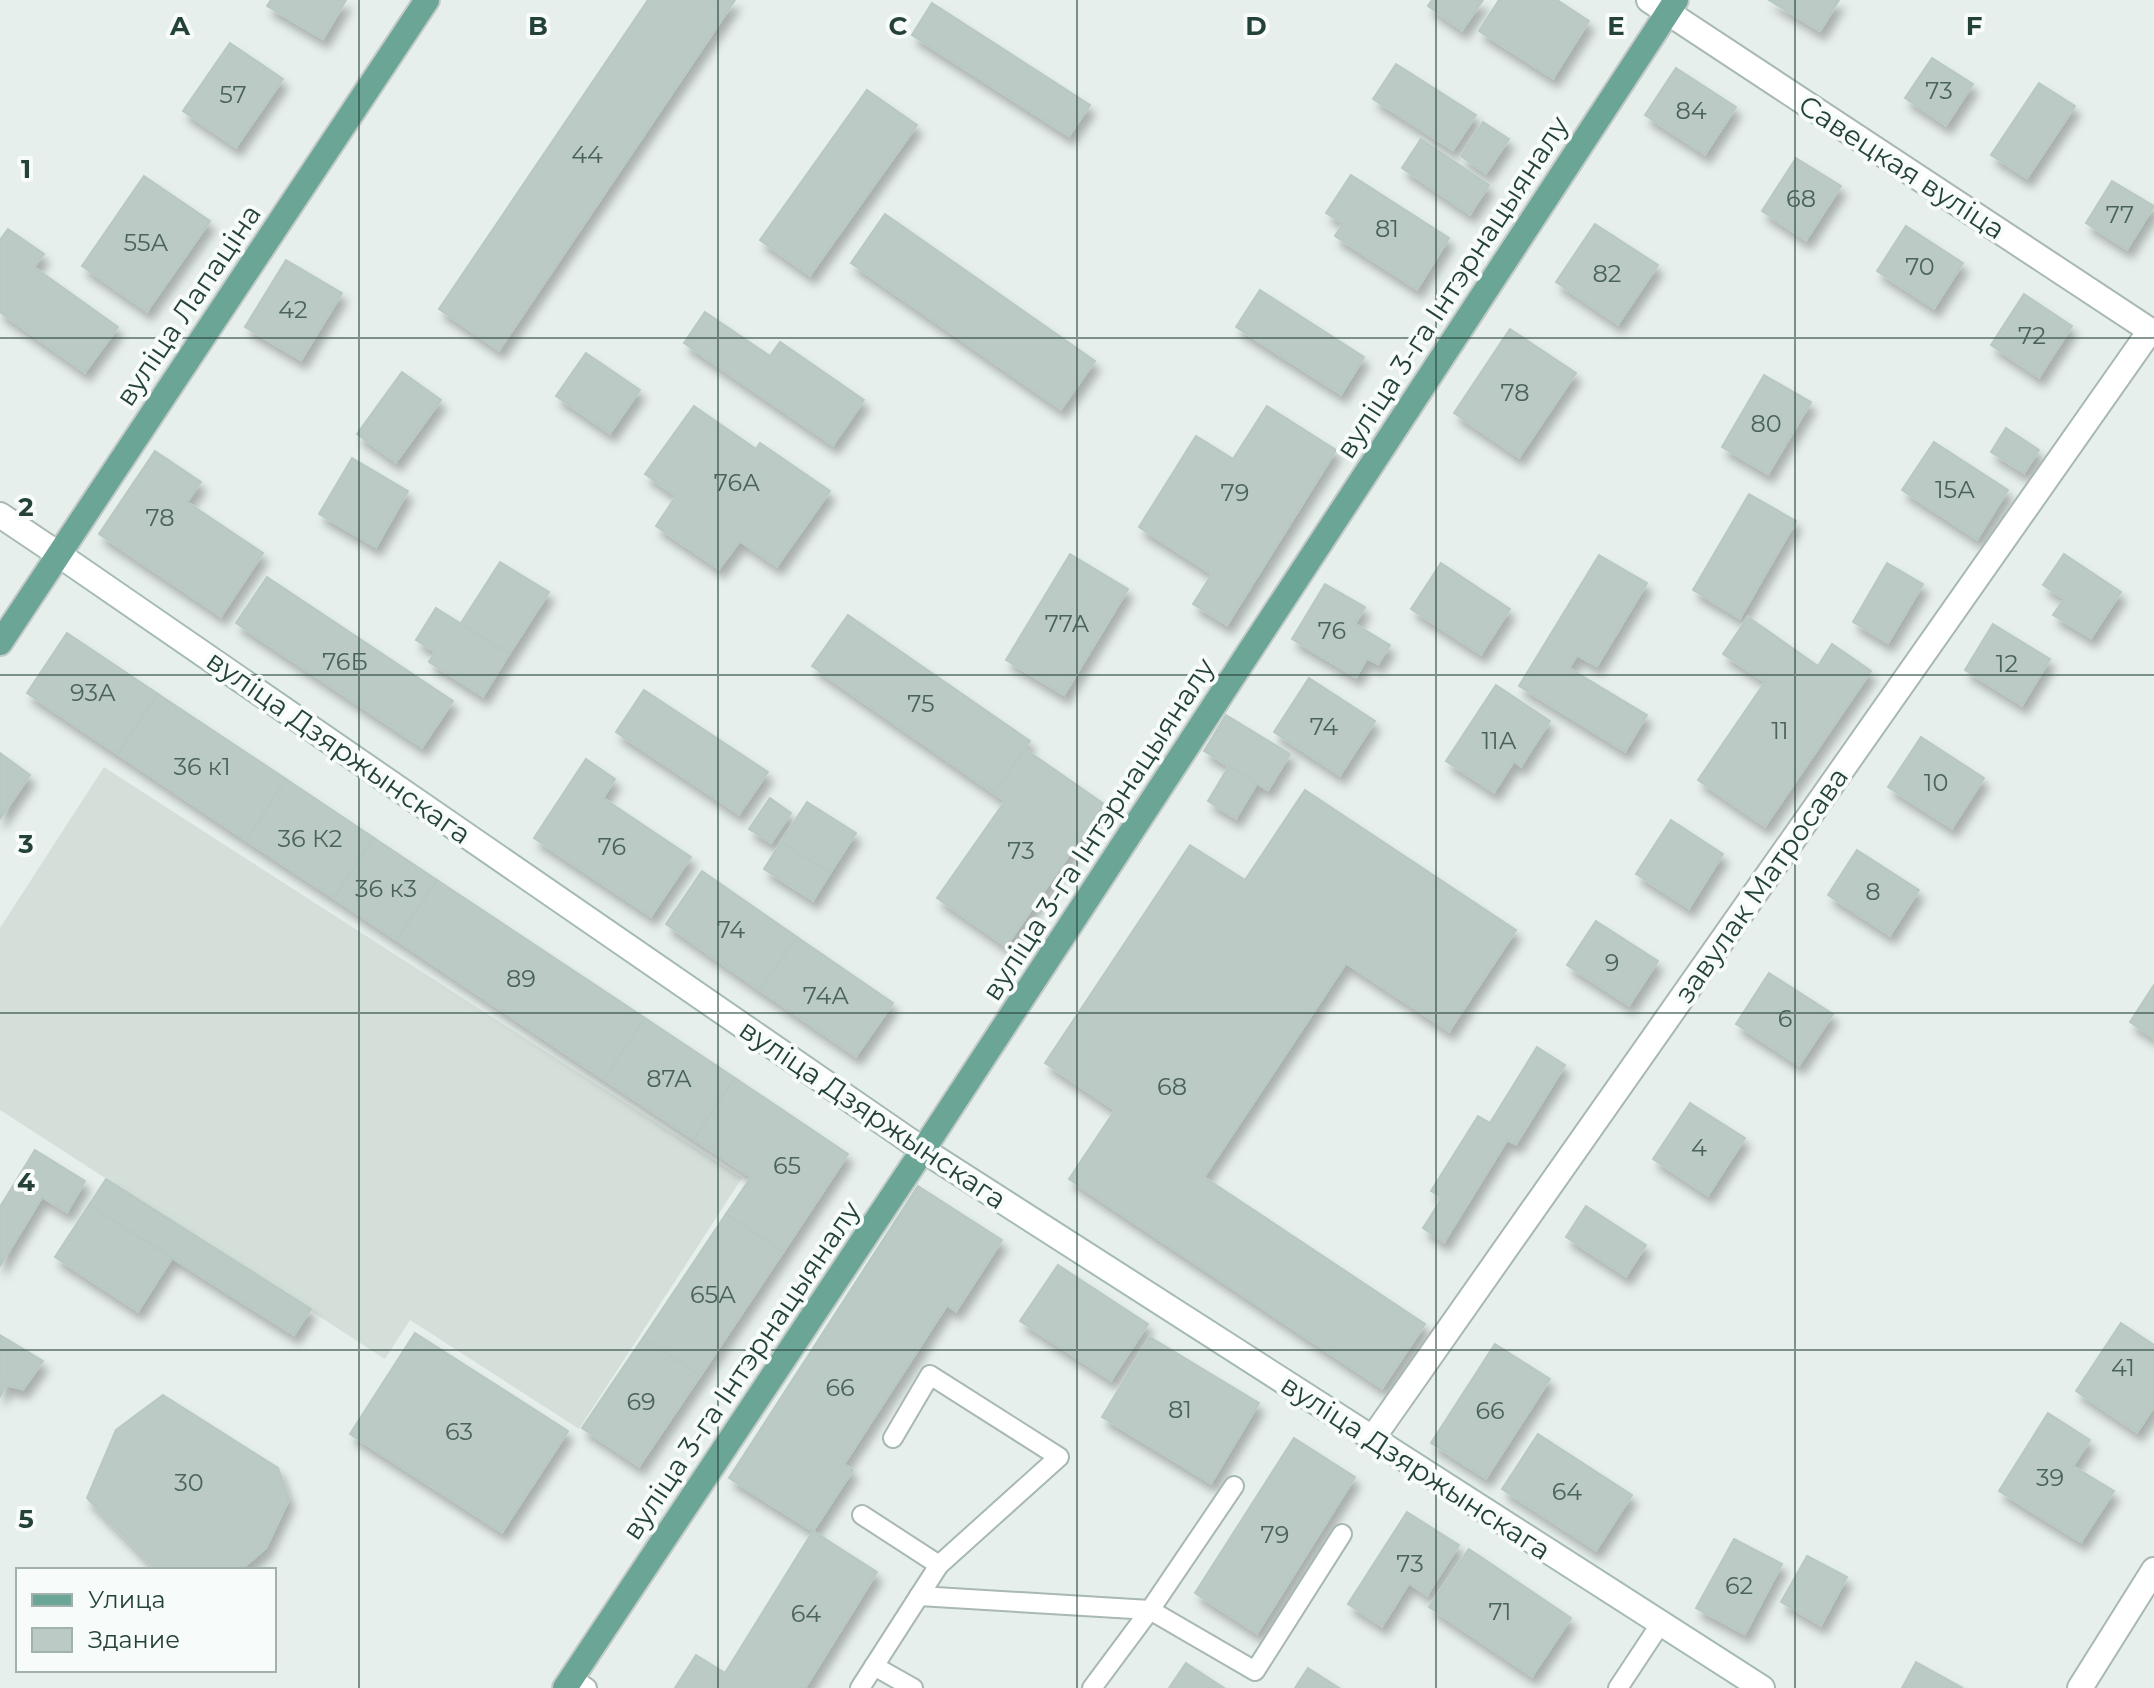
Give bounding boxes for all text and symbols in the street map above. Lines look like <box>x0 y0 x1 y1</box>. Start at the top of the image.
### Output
text: A <box>169 10 191 42</box>
text: B <box>528 10 548 42</box>
text: C <box>889 10 908 42</box>
text: D <box>1245 10 1267 42</box>
text: E <box>1607 10 1625 42</box>
text: F <box>1966 10 1982 42</box>
house number: 73 <box>1925 76 1953 105</box>
house number: 57 <box>219 80 247 109</box>
street label: Савецкая вуліца <box>1792 88 2012 246</box>
house number: 84 <box>1675 96 1707 125</box>
street label: вуліца 3-га Інтэрнацыяналу <box>1328 109 1576 465</box>
house number: 44 <box>571 140 603 169</box>
text: 1 <box>21 153 31 185</box>
house number: 68 <box>1786 184 1816 213</box>
street label: вуліца Лапаціна <box>108 198 268 412</box>
house number: 77 <box>2106 200 2134 229</box>
house number: 81 <box>1375 214 1399 243</box>
house number: 55А <box>124 228 169 257</box>
house number: 70 <box>1905 252 1935 281</box>
house number: 82 <box>1593 259 1621 288</box>
house number: 42 <box>278 295 308 324</box>
house number: 72 <box>2018 321 2046 350</box>
house number: 78 <box>1501 378 1530 407</box>
house number: 80 <box>1750 409 1782 438</box>
house number: 76А <box>714 468 760 497</box>
house number: 15А <box>1935 475 1975 504</box>
house number: 79 <box>1221 478 1249 507</box>
text: 2 <box>18 491 34 523</box>
house number: 78 <box>146 503 175 532</box>
house number: 77А <box>1045 609 1089 638</box>
house number: 76 <box>1318 616 1346 645</box>
street label: вуліца Дзяржынскага <box>200 643 478 851</box>
house number: 76Б <box>322 647 368 676</box>
house number: 12 <box>1996 649 2018 678</box>
street label: вуліца 3-га Інтэрнацыяналу <box>974 651 1222 1007</box>
house number: 93А <box>70 678 116 707</box>
house number: 75 <box>907 689 935 718</box>
house number: 74 <box>1310 712 1338 741</box>
house number: 11 <box>1771 716 1789 745</box>
house number: 11А <box>1481 726 1517 755</box>
house number: 36 к1 <box>173 752 231 781</box>
street label: завулак Матросава <box>1667 761 1855 1009</box>
house number: 10 <box>1924 768 1948 797</box>
house number: 36 К2 <box>278 824 342 853</box>
text: 3 <box>17 828 34 860</box>
house number: 76 <box>598 832 626 861</box>
house number: 73 <box>1007 836 1035 865</box>
house number: 36 к3 <box>355 874 417 903</box>
house number: 8 <box>1865 877 1881 906</box>
house number: 74 <box>717 915 745 944</box>
house number: 9 <box>1605 948 1619 977</box>
house number: 89 <box>506 964 536 993</box>
house number: 74А <box>803 981 849 1010</box>
house number: 6 <box>1778 1004 1792 1033</box>
street label: вуліца Дзяржынскага <box>733 1012 1013 1216</box>
house number: 87А <box>646 1064 692 1093</box>
house number: 68 <box>1157 1072 1187 1101</box>
house number: 4 <box>1691 1133 1707 1162</box>
house number: 65 <box>773 1151 801 1180</box>
text: 4 <box>17 1166 35 1198</box>
street label: вуліца 3-га Інтэрнацыяналу <box>615 1194 868 1546</box>
house number: 65А <box>690 1280 736 1309</box>
house number: 41 <box>2111 1353 2135 1382</box>
street label: вуліца Дзяржынскага <box>1275 1367 1557 1567</box>
house number: 66 <box>825 1373 855 1402</box>
house number: 69 <box>626 1387 656 1416</box>
house number: 81 <box>1168 1395 1192 1424</box>
house number: 66 <box>1475 1396 1505 1425</box>
house number: 63 <box>445 1417 473 1446</box>
house number: 39 <box>2036 1463 2064 1492</box>
house number: 30 <box>174 1468 204 1497</box>
house number: 64 <box>1552 1477 1582 1506</box>
text: 5 <box>18 1503 34 1535</box>
house number: 79 <box>1261 1520 1289 1549</box>
house number: 73 <box>1396 1549 1424 1578</box>
legend <box>16 1568 276 1672</box>
house number: 62 <box>1725 1571 1753 1600</box>
text: Улица <box>88 1585 166 1614</box>
house number: 71 <box>1488 1597 1512 1626</box>
house number: 64 <box>791 1599 821 1628</box>
text: Здание <box>88 1625 180 1654</box>

